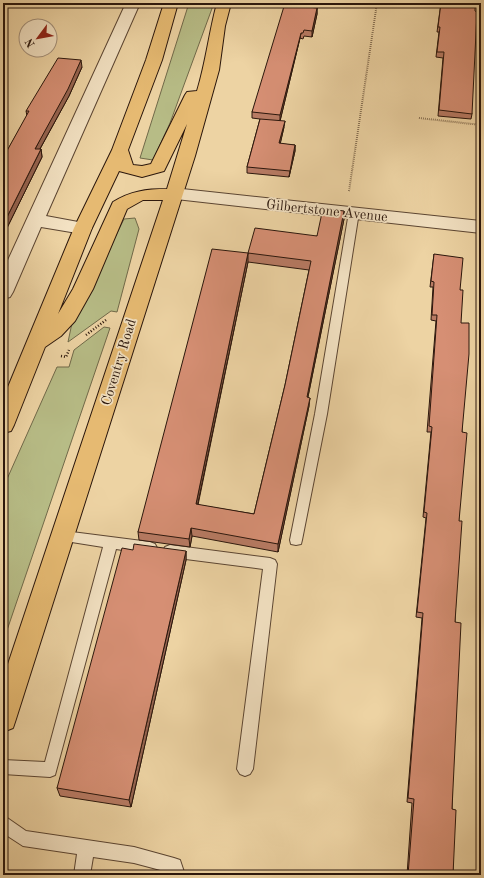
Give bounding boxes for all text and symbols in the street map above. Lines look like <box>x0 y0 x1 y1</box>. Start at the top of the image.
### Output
north arrow <box>18 18 58 58</box>
text: N <box>24 36 38 49</box>
street label: Gilbertstone Avenue <box>265 198 388 224</box>
street label: Coventry Road <box>99 317 139 407</box>

